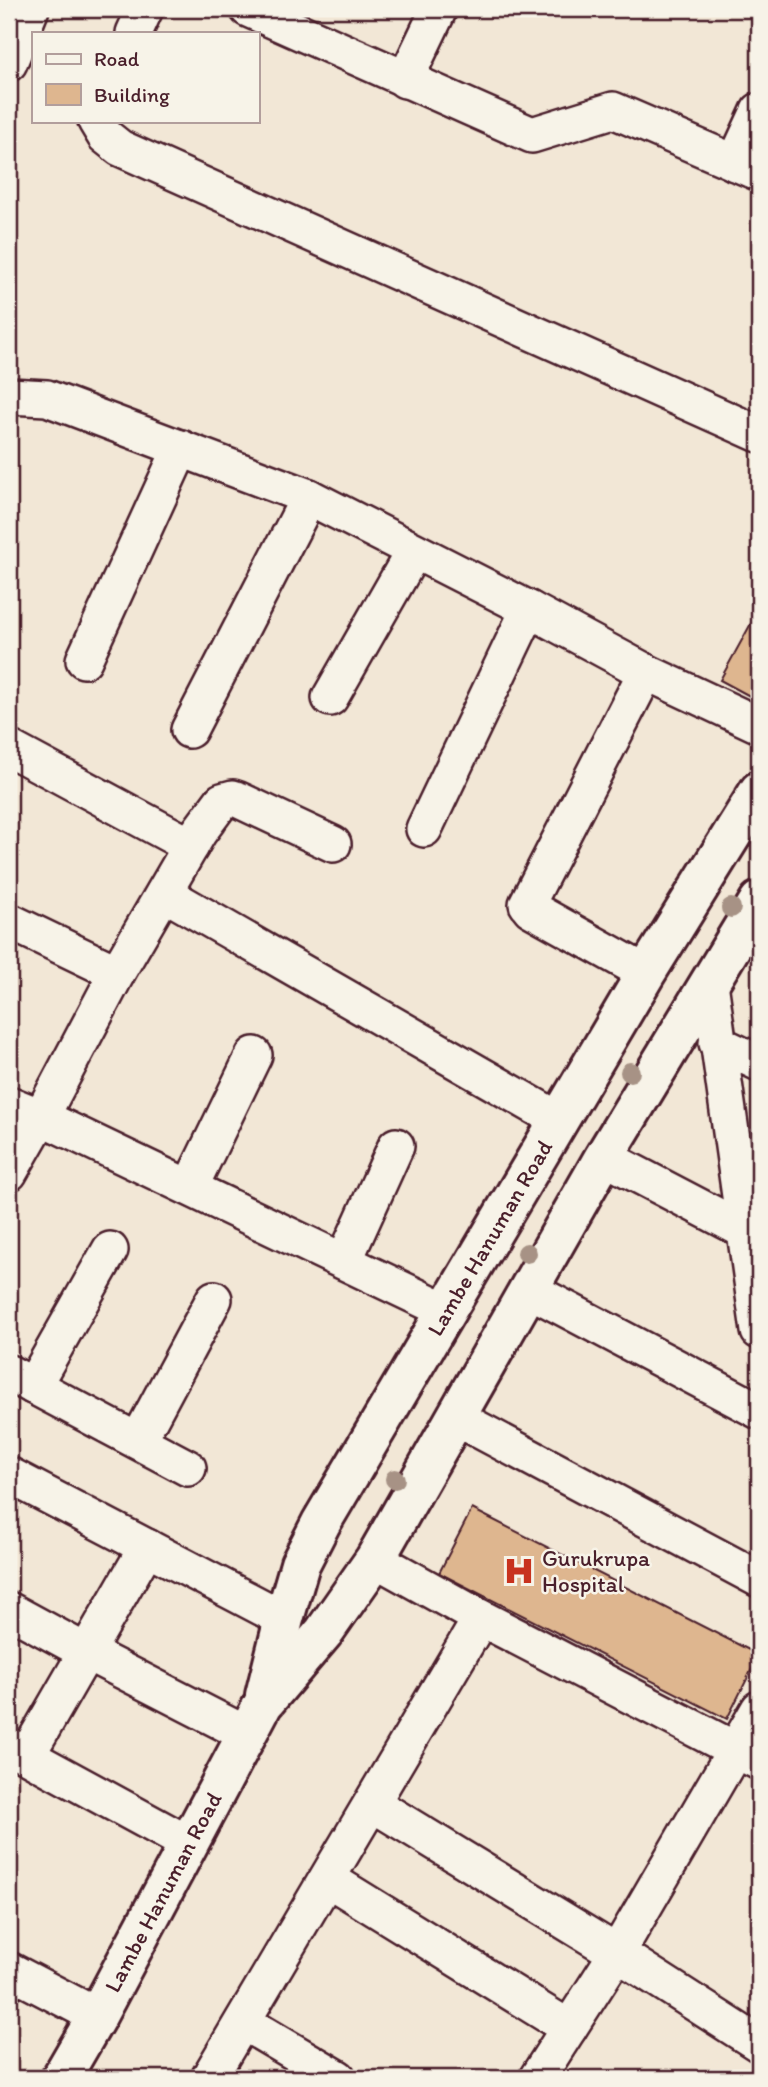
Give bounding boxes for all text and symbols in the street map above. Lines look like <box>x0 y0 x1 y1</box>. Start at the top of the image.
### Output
legend <box>32 32 259 122</box>
text: Road <box>94 46 140 71</box>
text: Building <box>94 82 170 107</box>
street label: Lambe Hanuman Road <box>421 1134 559 1341</box>
place label: Gurukrupa Hospital <box>542 1544 650 1598</box>
hospital icon: Gurukrupa Hospital <box>502 1554 536 1588</box>
street label: Lambe Hanuman Road <box>98 1787 228 1997</box>

